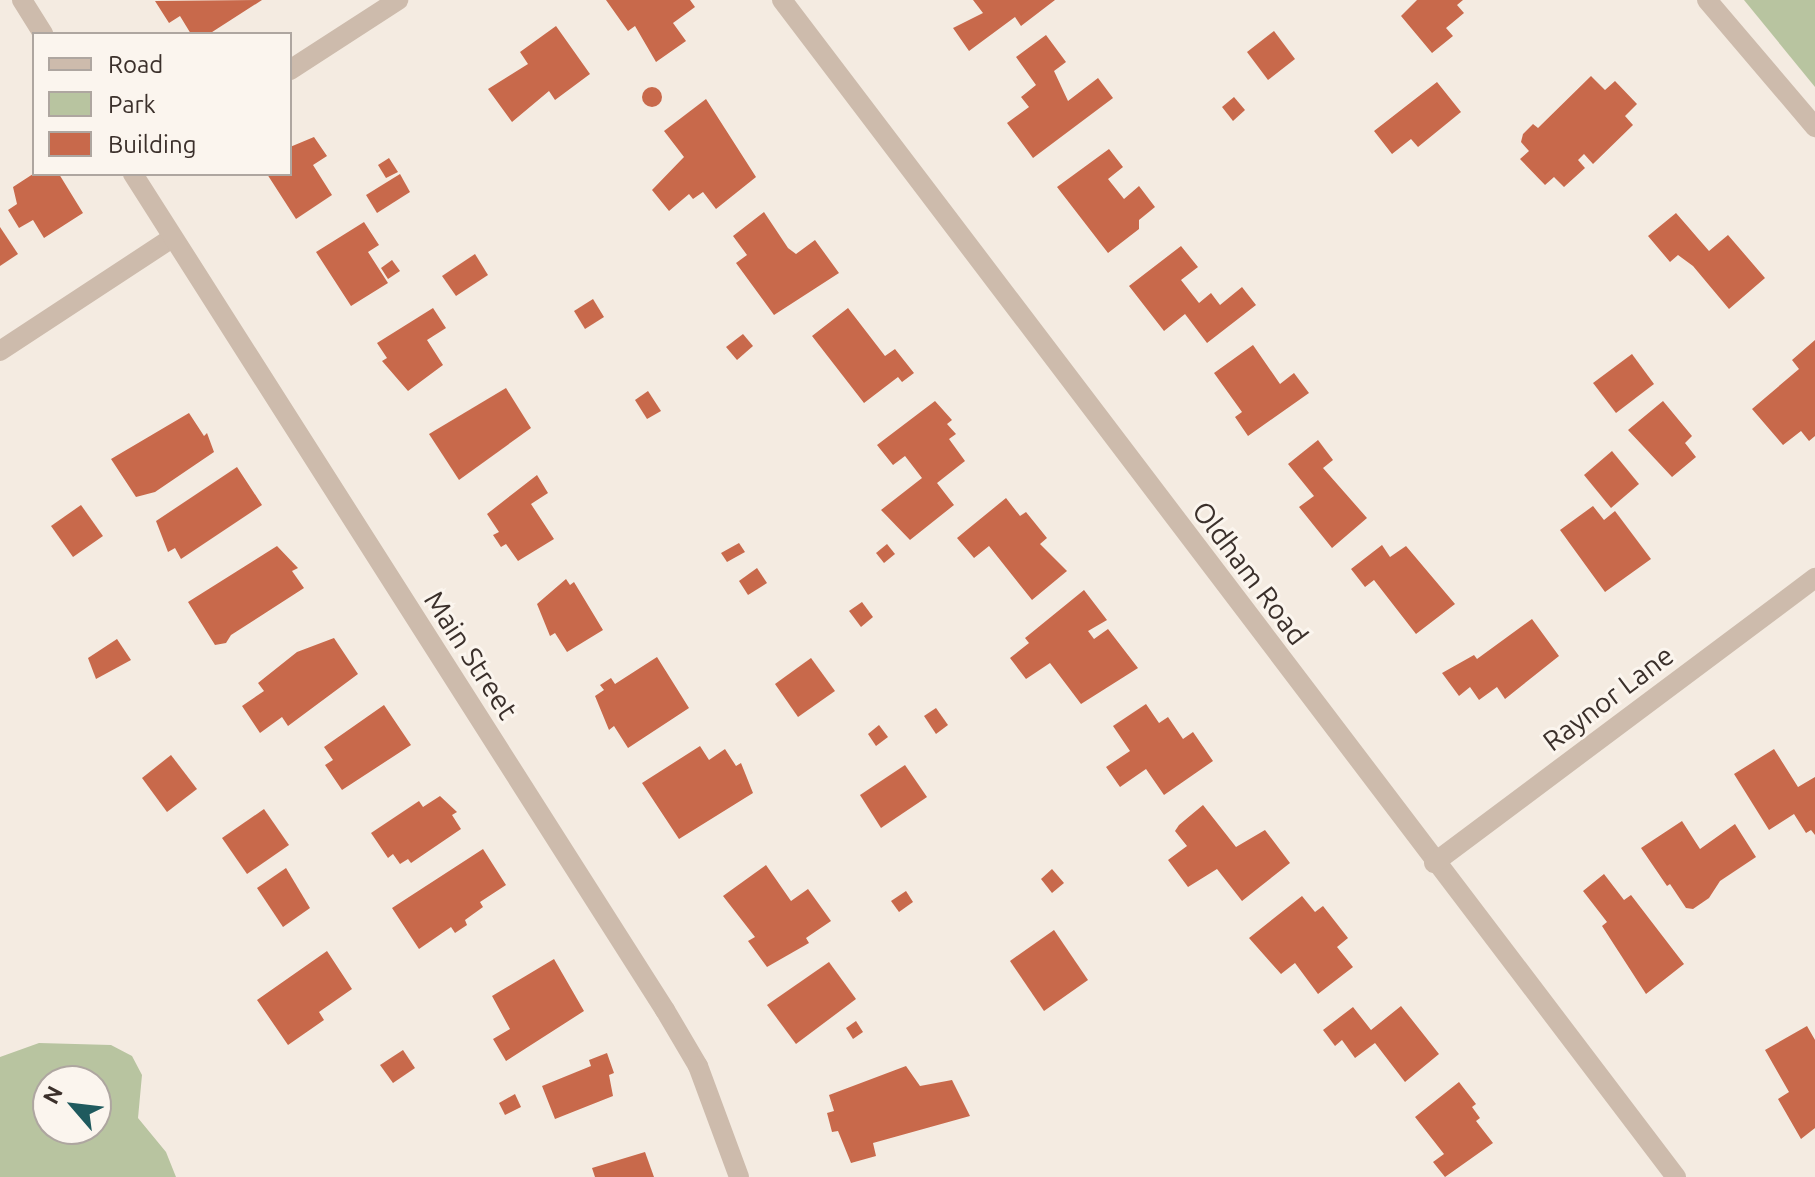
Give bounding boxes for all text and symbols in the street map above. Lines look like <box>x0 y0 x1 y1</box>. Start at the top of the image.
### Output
legend <box>32 32 292 176</box>
text: Road <box>108 51 163 78</box>
text: Park <box>108 91 156 118</box>
text: Building <box>108 131 196 158</box>
street label: Oldham Road <box>1185 495 1315 651</box>
street label: Main Street <box>417 585 525 725</box>
street label: Raynor Lane <box>1536 638 1680 758</box>
north arrow <box>32 1065 112 1145</box>
text: N <box>37 1081 67 1108</box>

